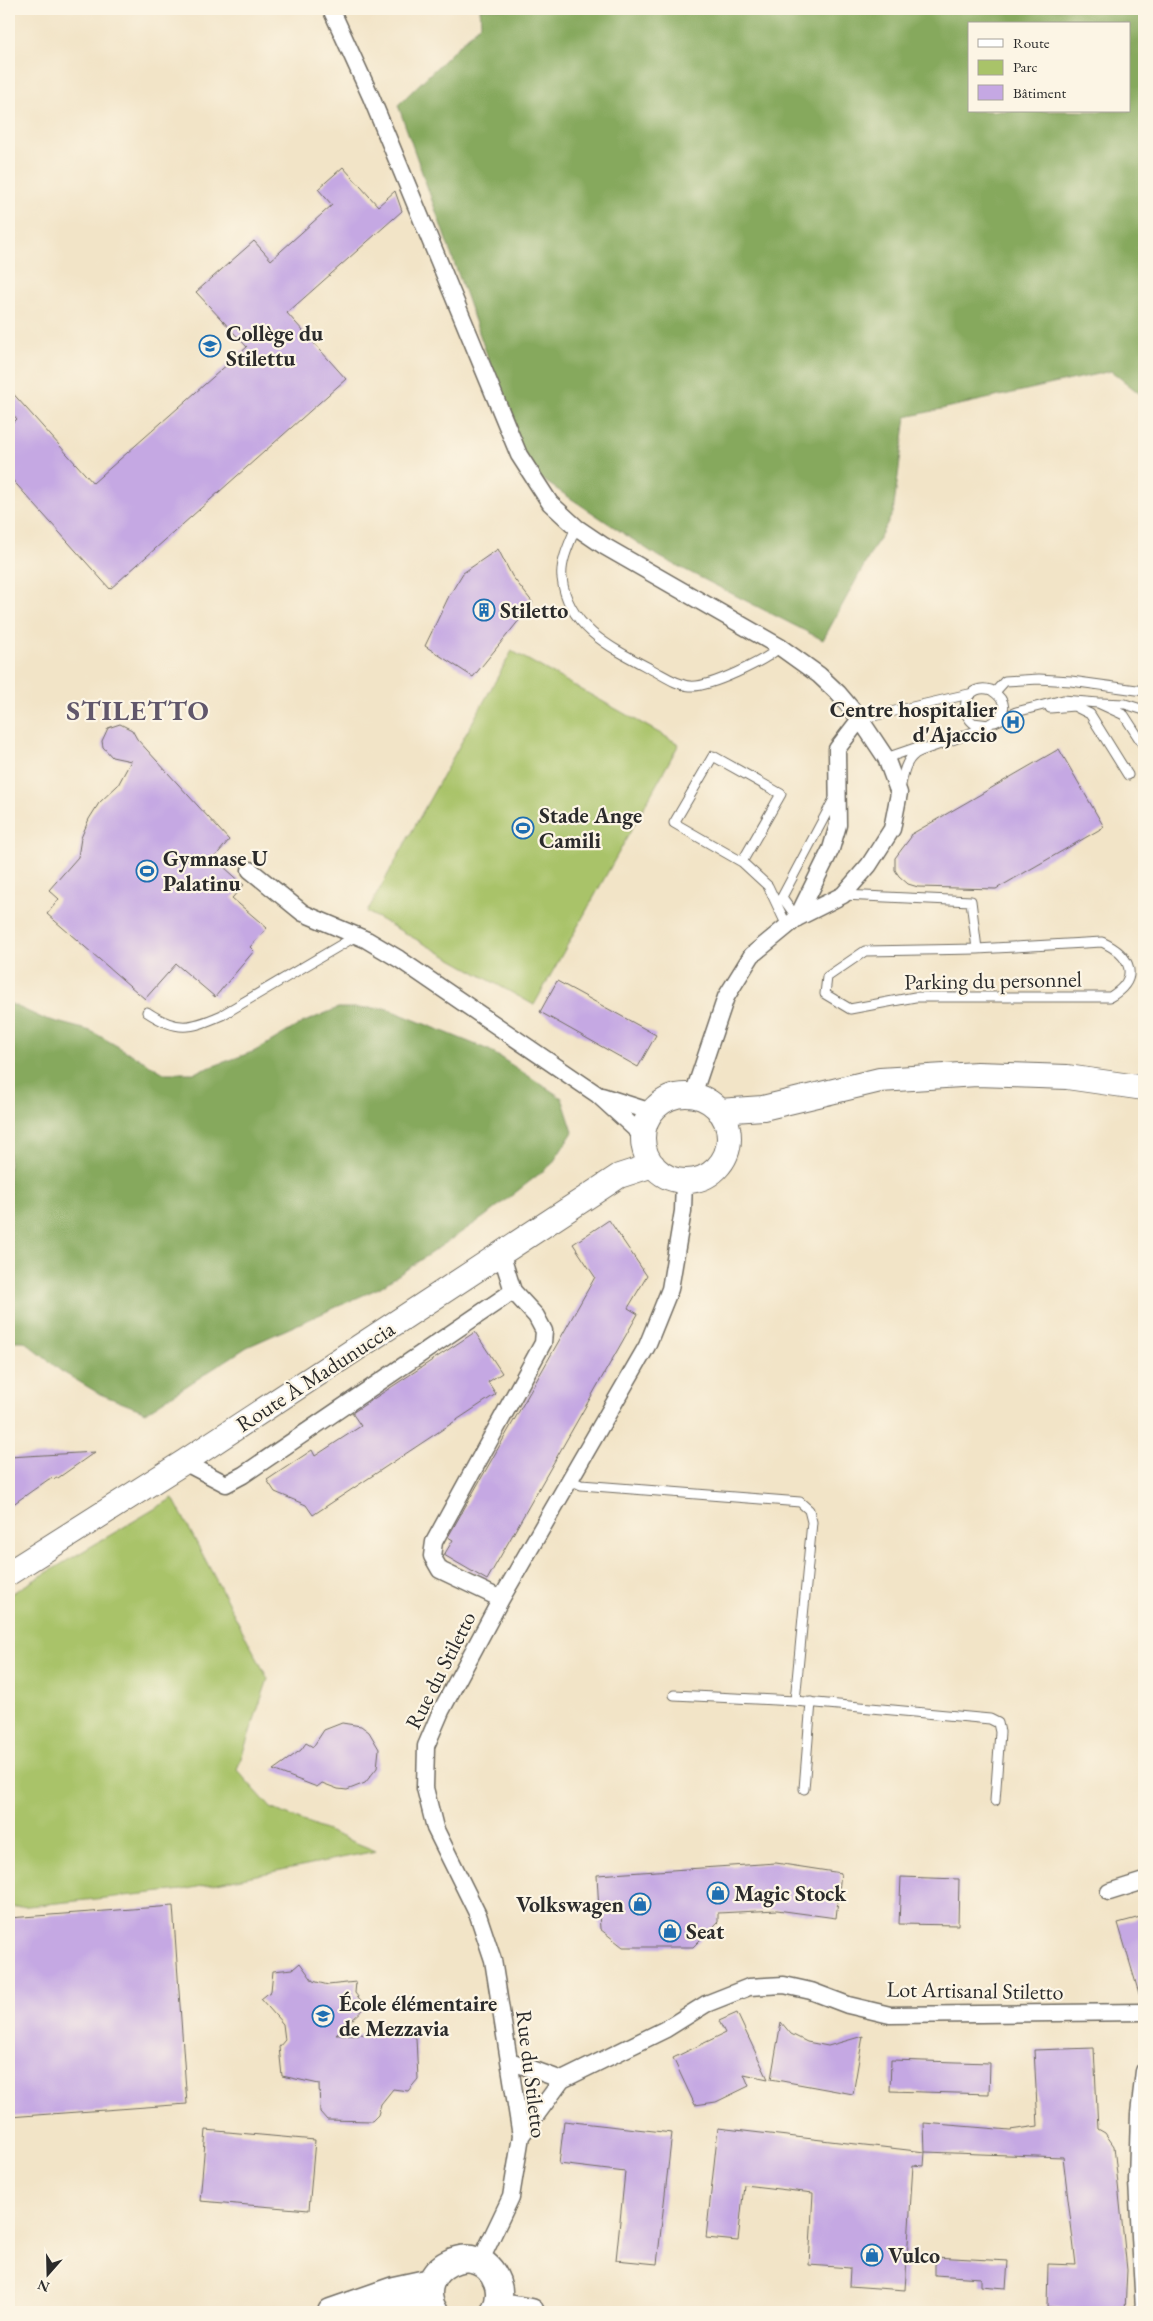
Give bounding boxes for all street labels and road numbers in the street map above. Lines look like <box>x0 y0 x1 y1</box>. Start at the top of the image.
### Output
street label: Parking du personnel <box>904 964 1082 997</box>
street label: Route À Madunuccia <box>230 1314 400 1439</box>
street label: Rue du Stiletto <box>398 1606 483 1734</box>
street label: Lot Artisanal Stiletto <box>886 1974 1064 2007</box>
street label: Rue du Stiletto <box>509 2009 554 2140</box>

